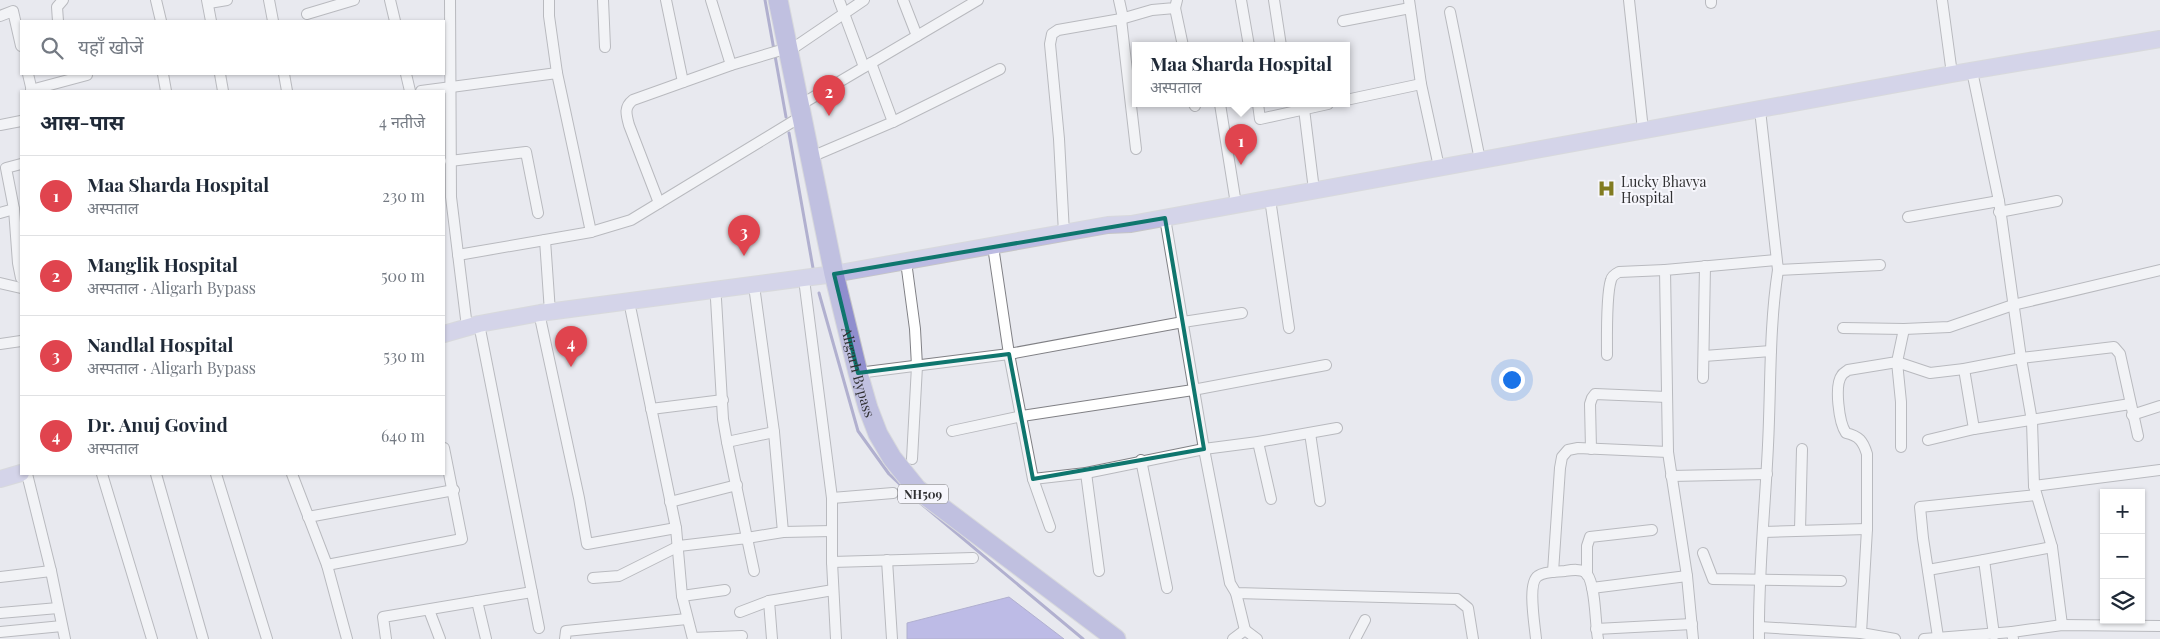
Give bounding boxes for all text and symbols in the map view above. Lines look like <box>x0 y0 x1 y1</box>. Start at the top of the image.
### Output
search box <box>20 20 445 75</box>
text: यहाँ खोजें <box>78 33 143 59</box>
icon: search <box>38 34 66 62</box>
popup <box>1132 42 1350 107</box>
text: Maa Sharda Hospital <box>1150 50 1332 76</box>
pin: 2 <box>813 75 845 116</box>
text: अस्पताल <box>1150 76 1202 97</box>
text: आस-पास <box>40 107 124 135</box>
text: 4 नतीजे <box>379 111 425 132</box>
pin: 1 <box>1225 124 1257 165</box>
text: Maa Sharda Hospital <box>87 171 269 197</box>
place label: Lucky Bhavya Hospital <box>1621 172 1707 207</box>
hospital icon: Lucky Bhavya Hospital <box>1597 179 1617 199</box>
text: 1 <box>53 185 59 206</box>
text: 230 m <box>382 185 425 206</box>
text: अस्पताल <box>87 197 139 218</box>
pin: 3 <box>728 215 760 256</box>
text: Manglik Hospital <box>87 251 238 277</box>
text: 2 <box>52 265 60 286</box>
text: 500 m <box>381 265 425 286</box>
text: अस्पताल · Aligarh Bypass <box>87 277 256 298</box>
street label: Aligarh Bypass <box>838 324 880 420</box>
pin: 4 <box>555 326 587 367</box>
text: Nandlal Hospital <box>87 331 233 357</box>
text: 3 <box>52 345 60 366</box>
text: 530 m <box>383 345 425 366</box>
text: अस्पताल · Aligarh Bypass <box>87 357 256 378</box>
your location <box>1499 367 1525 393</box>
text: Dr. Anuj Govind <box>87 411 228 437</box>
text: 4 <box>52 425 60 446</box>
text: 640 m <box>381 425 425 446</box>
text: अस्पताल <box>87 437 139 458</box>
road number: NH509 <box>898 484 948 504</box>
map controls <box>2100 489 2145 624</box>
button: + <box>2100 489 2145 534</box>
button: − <box>2100 534 2145 579</box>
button: layers <box>2100 579 2145 624</box>

